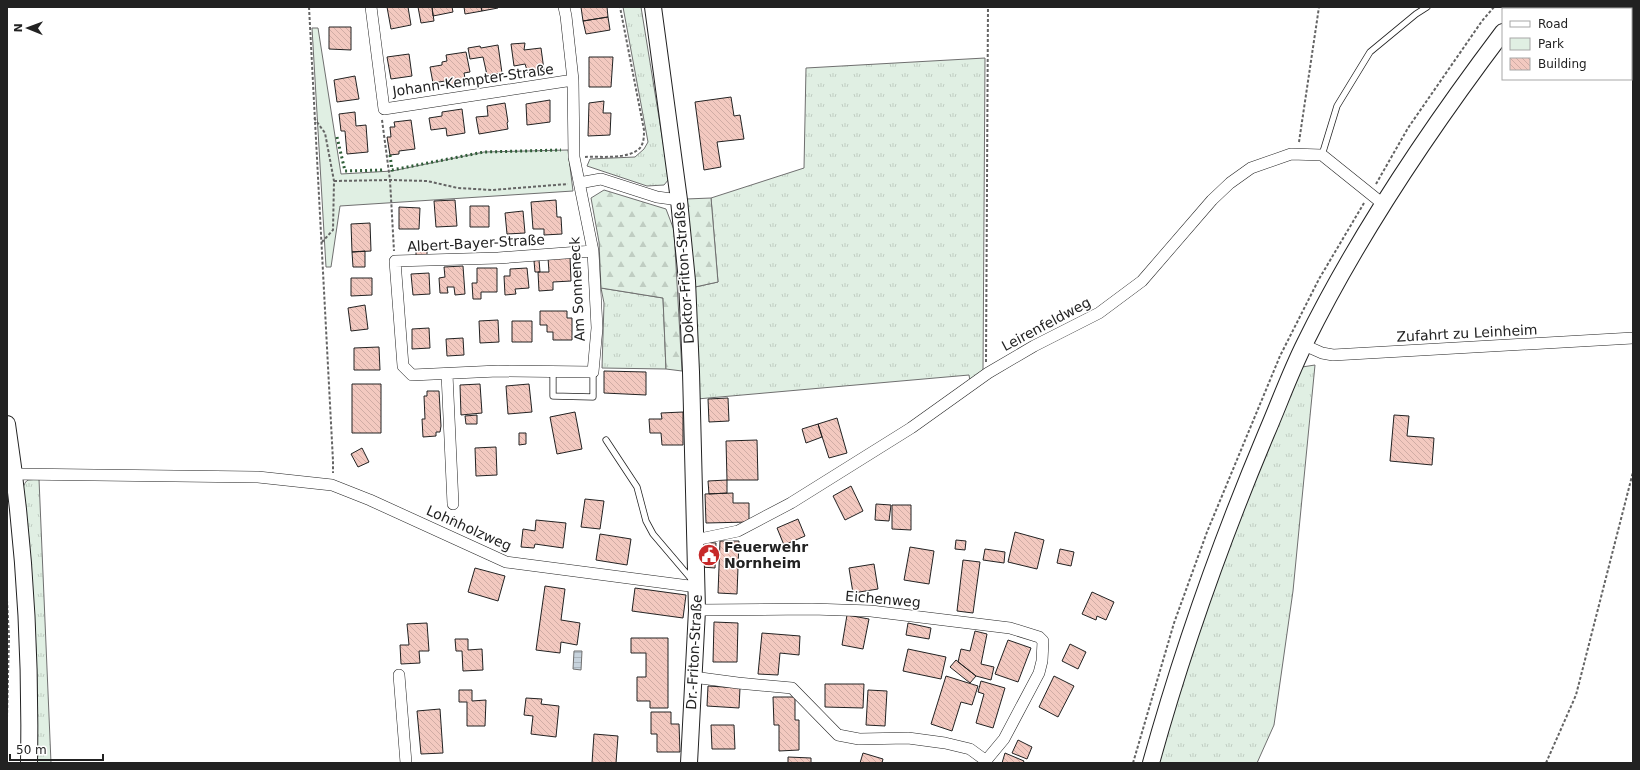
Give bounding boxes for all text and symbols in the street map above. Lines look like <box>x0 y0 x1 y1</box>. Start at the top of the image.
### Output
north arrow <box>8 8 48 48</box>
legend <box>1502 8 1632 80</box>
text: Road <box>1538 17 1568 31</box>
text: N <box>12 23 25 33</box>
text: Park <box>1538 37 1564 51</box>
text: Building <box>1538 57 1587 71</box>
street label: Johann-Kempter-Straße <box>390 61 555 99</box>
street label: Doktor-Friton-Straße <box>671 201 697 345</box>
street label: Albert-Bayer-Straße <box>407 231 545 255</box>
street label: Am Sonneneck <box>566 235 588 342</box>
street label: Leirenfeldweg <box>999 294 1093 354</box>
street label: Zufahrt zu Leinheim <box>1396 321 1538 345</box>
street label: Lohnholzweg <box>424 502 514 554</box>
place label: Feuerwehr Nornheim <box>724 539 808 571</box>
public building icon: Feuerwehr Nornheim <box>696 542 722 568</box>
street label: Eichenweg <box>845 588 921 610</box>
street label: Dr.-Friton-Straße <box>683 594 705 710</box>
scale bar <box>10 736 103 762</box>
text: 50 m <box>16 743 47 757</box>

